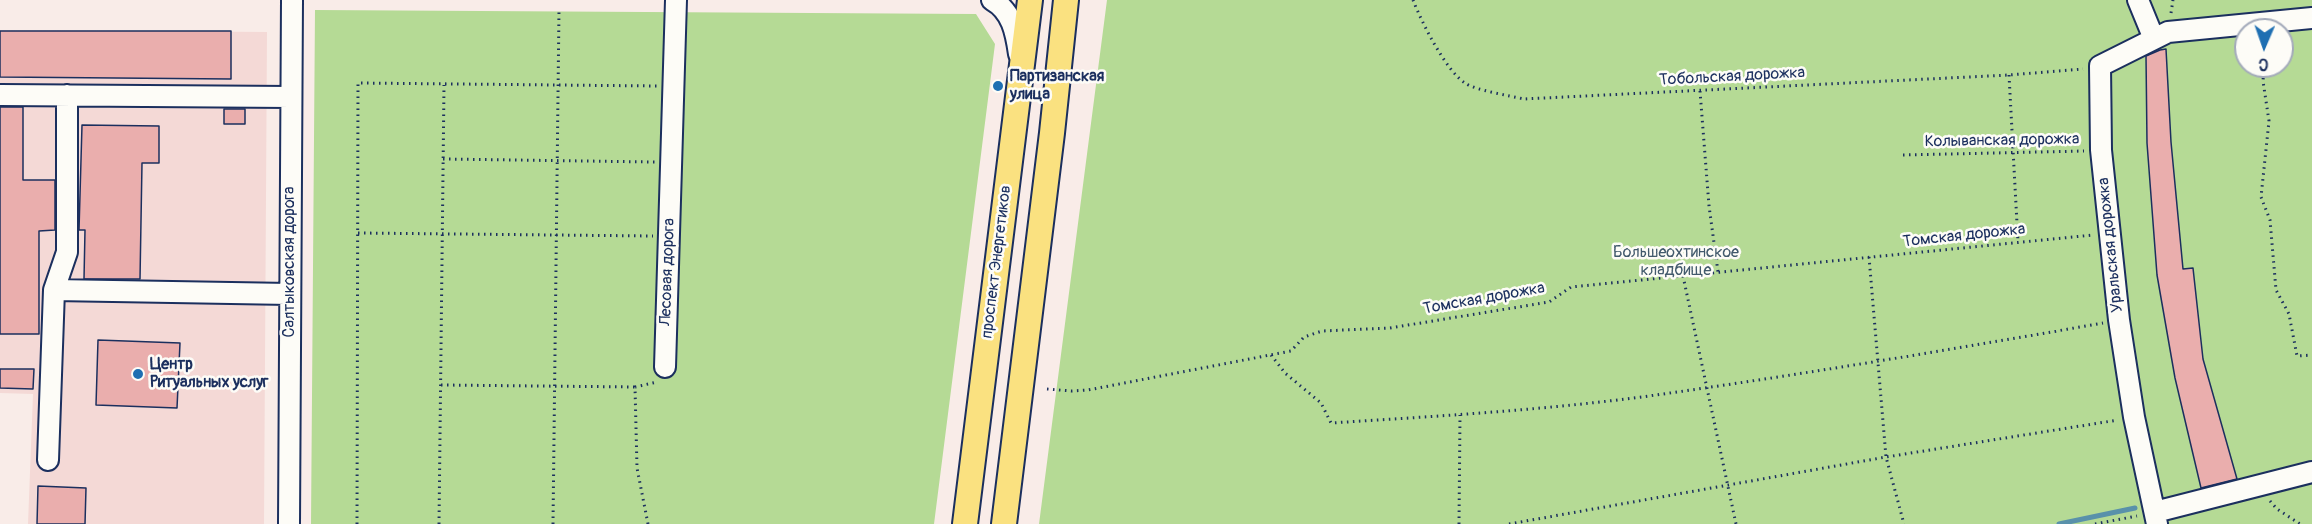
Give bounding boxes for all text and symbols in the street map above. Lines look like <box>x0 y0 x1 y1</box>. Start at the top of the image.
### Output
north arrow <box>2234 18 2294 78</box>
text: С <box>2258 54 2269 74</box>
street label: Тобольская дорожка <box>1659 64 1805 90</box>
place label: Партизанская улица <box>1010 67 1104 105</box>
marker: Партизанская улица <box>991 79 1005 93</box>
street label: Колыванская дорожка <box>1924 130 2080 152</box>
street label: Уральская дорожка <box>2094 177 2128 313</box>
street label: проспект Энергетиков <box>978 184 1016 340</box>
street label: Салтыковская дорога <box>280 187 300 337</box>
street label: Лесовая дорога <box>657 218 679 326</box>
street label: Томская дорожка <box>1902 220 2026 252</box>
park label: Большеохтинское кладбище <box>1613 243 1739 281</box>
street label: Томская дорожка <box>1422 279 1546 319</box>
place label: Центр Ритуальных услуг <box>150 355 269 393</box>
marker: Центр Ритуальных услуг <box>131 367 145 381</box>

